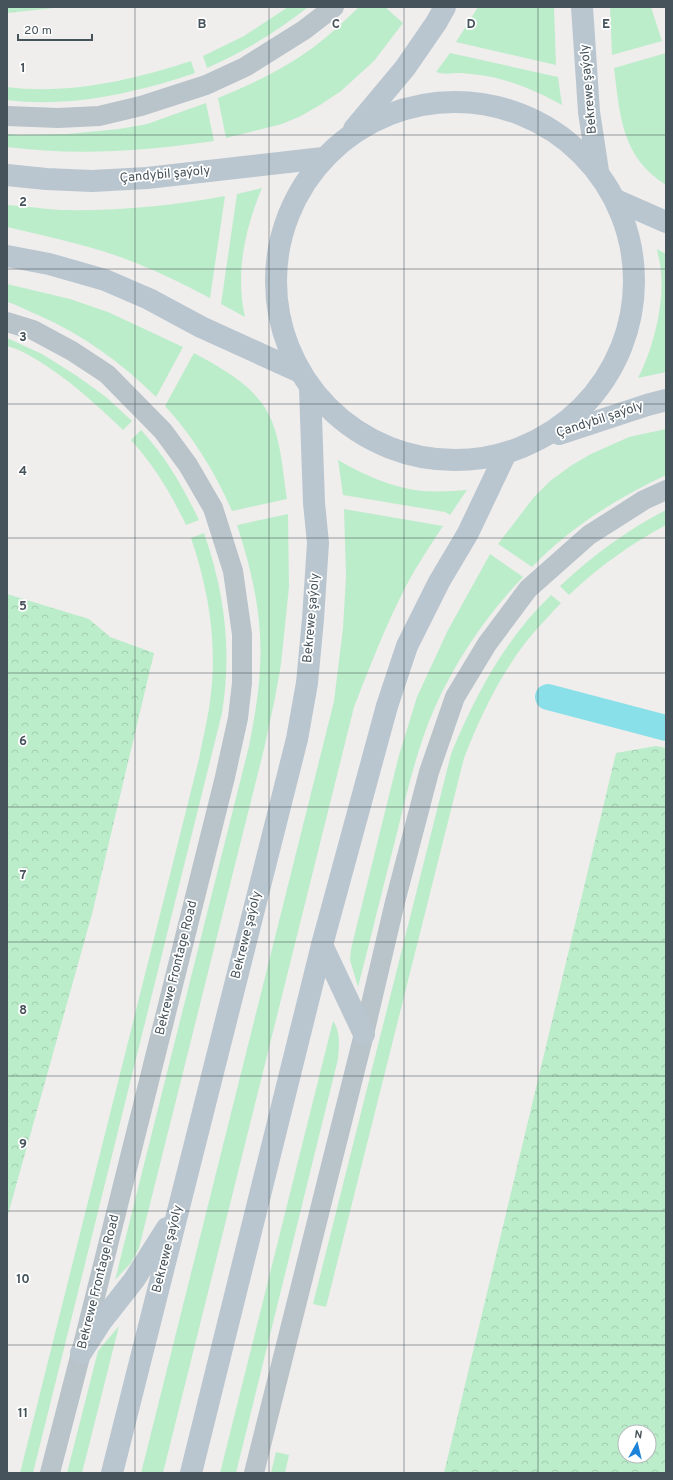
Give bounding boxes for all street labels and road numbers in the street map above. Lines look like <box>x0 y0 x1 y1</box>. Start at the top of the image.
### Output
street label: Bekrewe şaýoly <box>577 43 601 135</box>
street label: Çandybil şaýoly <box>119 163 211 187</box>
street label: Çandybil şaýoly <box>554 398 646 442</box>
street label: Bekrewe şaýoly <box>300 572 324 664</box>
street label: Bekrewe şaýoly <box>228 889 266 981</box>
street label: Bekrewe Frontage Road <box>153 899 201 1037</box>
street label: Bekrewe şaýoly <box>149 1203 187 1295</box>
street label: Bekrewe Frontage Road <box>75 1213 123 1351</box>

